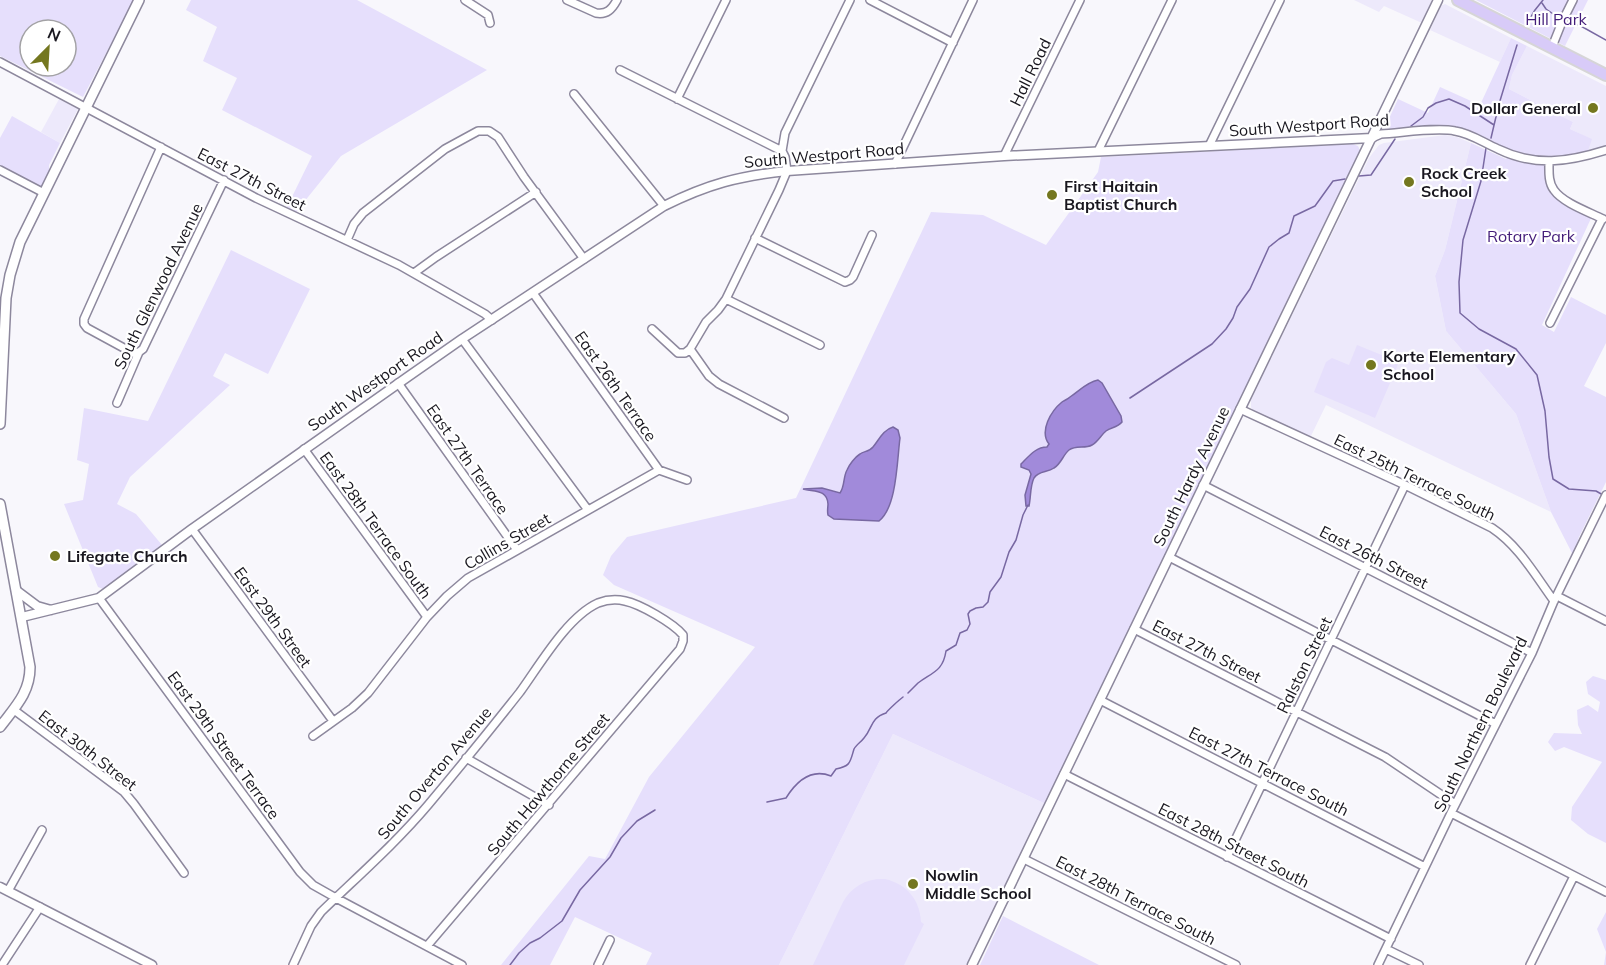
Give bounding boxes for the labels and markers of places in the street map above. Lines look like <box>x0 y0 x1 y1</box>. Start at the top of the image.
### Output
place label: Dollar General <box>1471 98 1581 118</box>
marker: Dollar General <box>1586 101 1600 115</box>
place label: Rock Creek School <box>1421 163 1507 201</box>
marker: Rock Creek School <box>1402 175 1416 189</box>
place label: First Haitain Baptist Church <box>1064 176 1177 214</box>
marker: First Haitain Baptist Church <box>1045 188 1059 202</box>
place label: Korte Elementary School <box>1383 346 1516 384</box>
marker: Korte Elementary School <box>1364 358 1378 372</box>
place label: Lifegate Church <box>67 546 188 566</box>
marker: Lifegate Church <box>48 549 62 563</box>
place label: Nowlin Middle School <box>925 865 1031 903</box>
marker: Nowlin Middle School <box>906 877 920 891</box>

